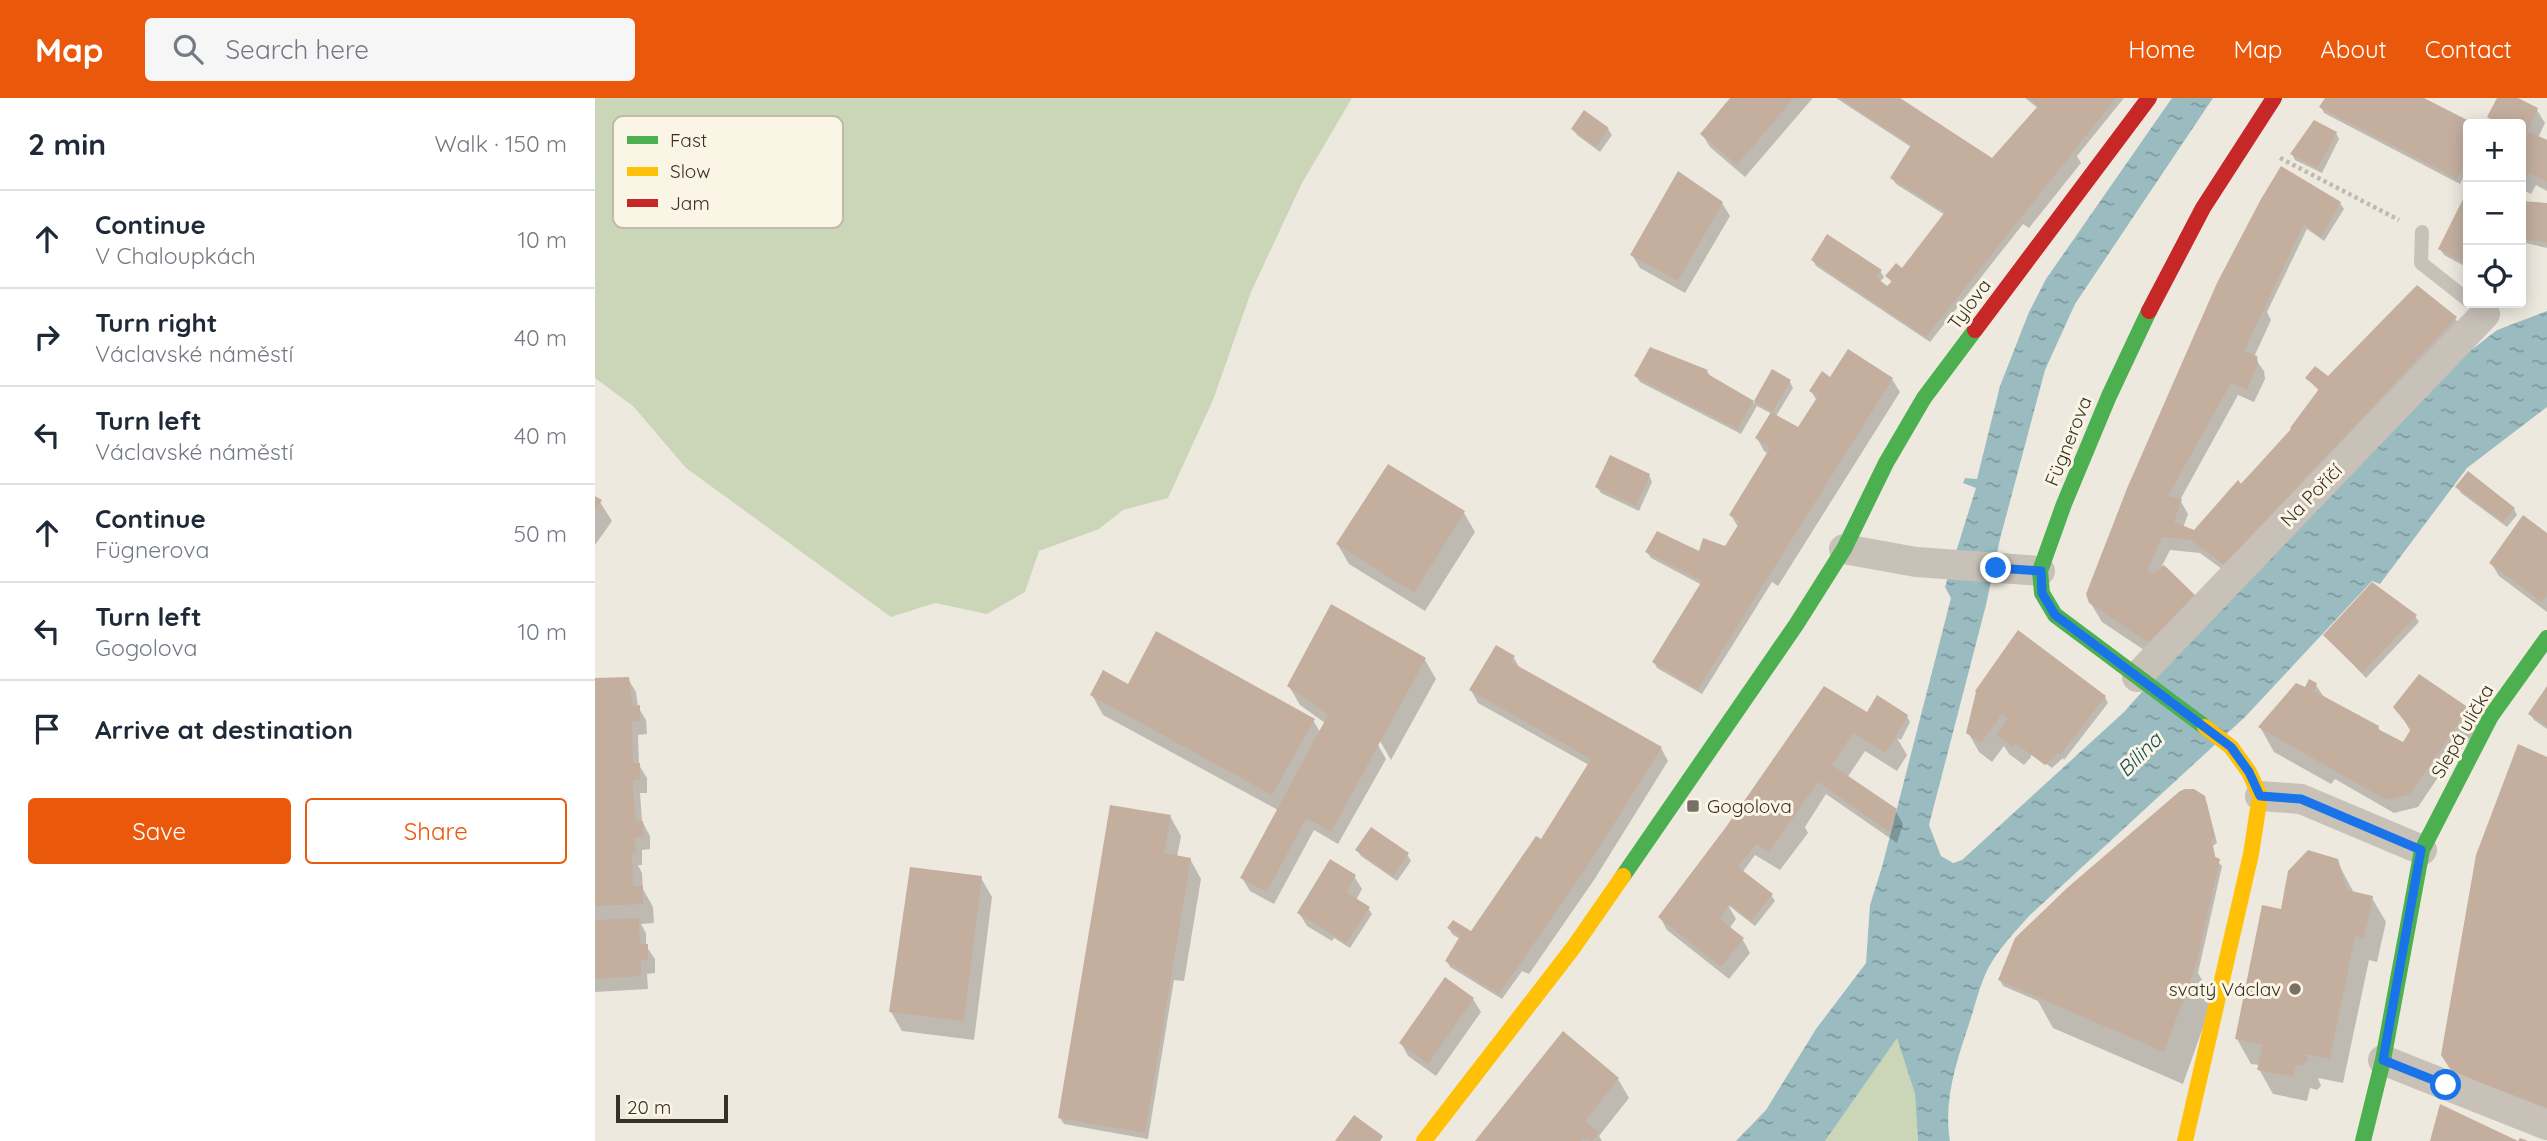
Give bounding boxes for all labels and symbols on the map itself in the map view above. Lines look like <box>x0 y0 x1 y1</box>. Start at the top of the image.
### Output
legend <box>613 116 843 228</box>
text: Fast <box>670 128 707 152</box>
text: Slow <box>670 159 711 183</box>
text: Jam <box>670 191 710 215</box>
street label: Tylova <box>1942 274 1996 334</box>
street label: Fügnerova <box>2039 393 2097 489</box>
street label: Na Poříčí <box>2275 458 2348 532</box>
route end <box>1980 552 2011 583</box>
street label: Slepá ulička <box>2425 680 2499 782</box>
water label: Bílina <box>2111 725 2168 782</box>
place label: Gogolova <box>1707 794 1792 818</box>
marker: Gogolova <box>1685 798 1701 814</box>
place label: svatý Václav <box>2169 977 2281 1001</box>
marker: svatý Václav <box>2287 981 2303 997</box>
route start <box>2430 1069 2461 1100</box>
scale bar <box>616 1092 728 1124</box>

